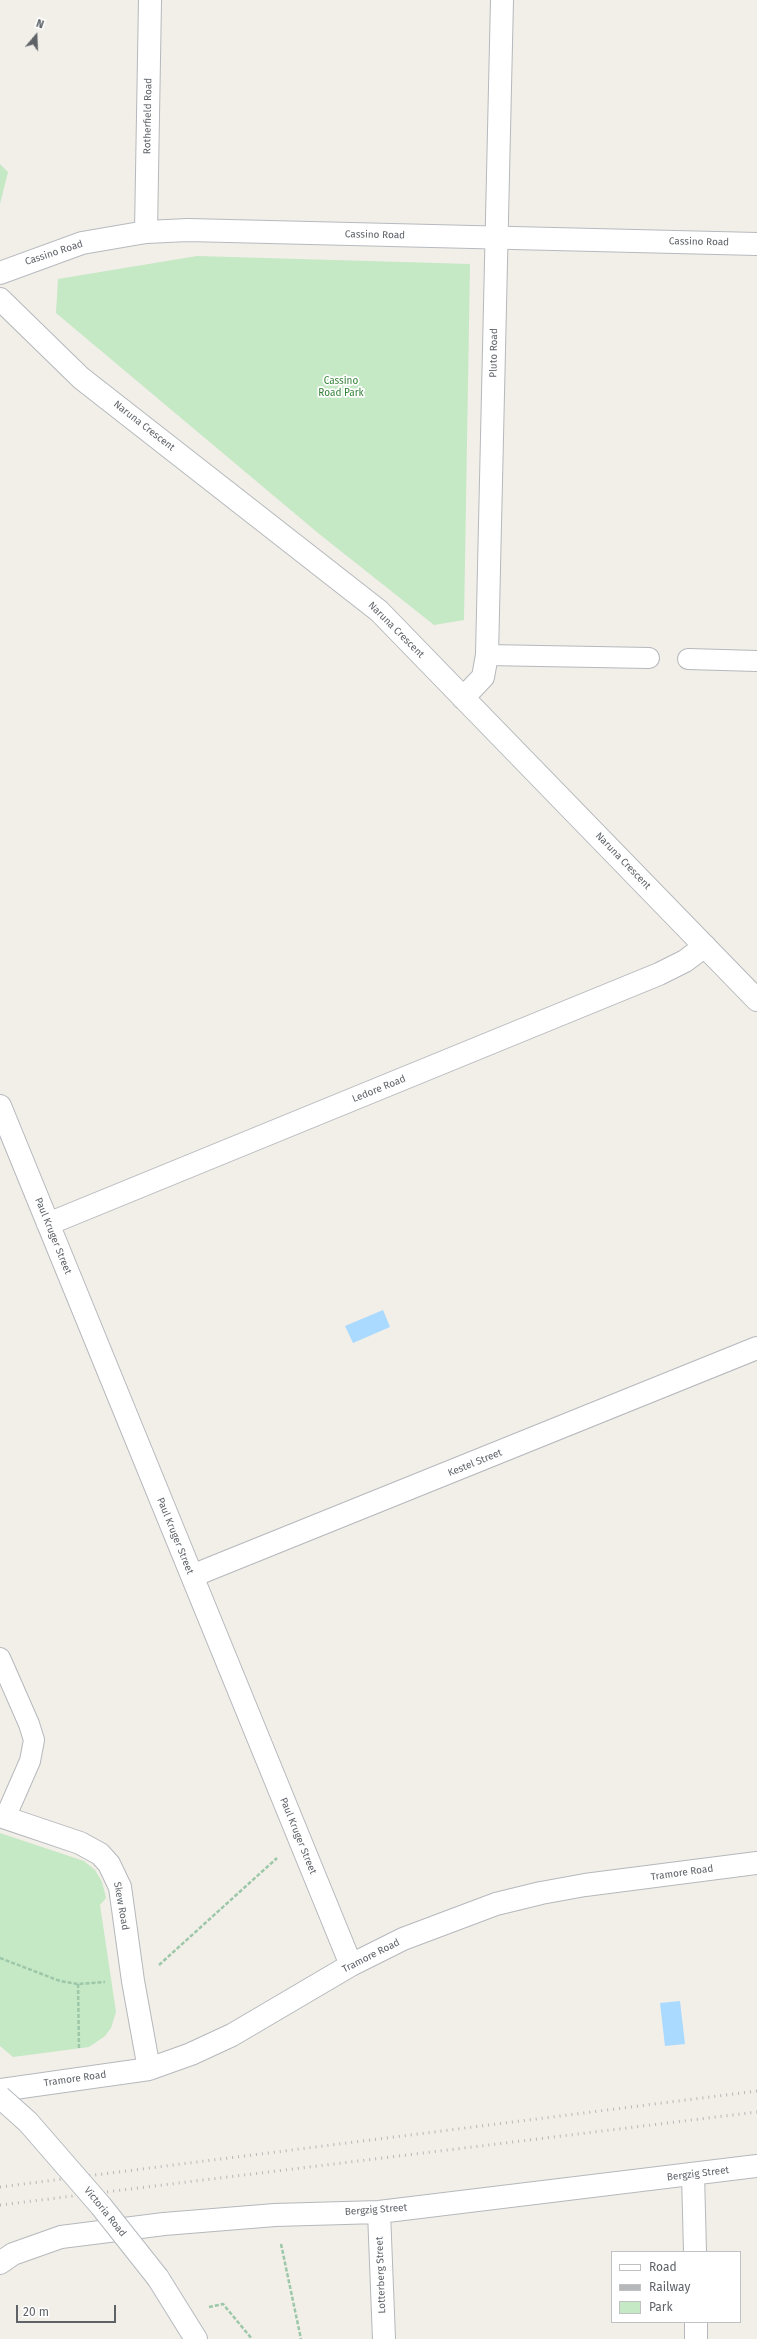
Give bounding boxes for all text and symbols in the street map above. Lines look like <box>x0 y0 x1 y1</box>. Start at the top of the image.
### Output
north arrow <box>16 16 56 56</box>
text: N <box>34 17 46 32</box>
street label: Rotherfield Road <box>141 78 155 154</box>
street label: Cassino Road <box>345 228 405 242</box>
street label: Cassino Road <box>669 235 729 249</box>
street label: Cassino Road <box>23 238 85 268</box>
street label: Pluto Road <box>488 328 500 378</box>
park label: Cassino Road Park <box>318 375 364 398</box>
street label: Naruna Crescent <box>111 398 177 454</box>
street label: Naruna Crescent <box>365 599 427 661</box>
street label: Naruna Crescent <box>593 830 653 892</box>
street label: Ledore Road <box>350 1073 408 1105</box>
street label: Paul Kruger Street <box>32 1196 74 1276</box>
street label: Kestel Street <box>446 1447 504 1479</box>
street label: Paul Kruger Street <box>154 1496 196 1576</box>
street label: Paul Kruger Street <box>277 1796 319 1876</box>
street label: Tramore Road <box>650 1863 714 1883</box>
street label: Skew Road <box>111 1881 131 1931</box>
street label: Tramore Road <box>340 1936 402 1976</box>
street label: Tramore Road <box>43 2069 107 2089</box>
street label: Bergzig Street <box>666 2164 730 2184</box>
street label: Victoria Road <box>81 2185 129 2239</box>
street label: Bergzig Street <box>344 2202 408 2218</box>
street label: Lotterberg Street <box>374 2236 388 2314</box>
legend <box>611 2251 741 2323</box>
text: Road <box>649 2260 677 2274</box>
text: Railway <box>649 2280 690 2294</box>
scale bar <box>18 2297 118 2323</box>
text: Park <box>649 2300 673 2314</box>
text: 20 m <box>23 2305 49 2319</box>

